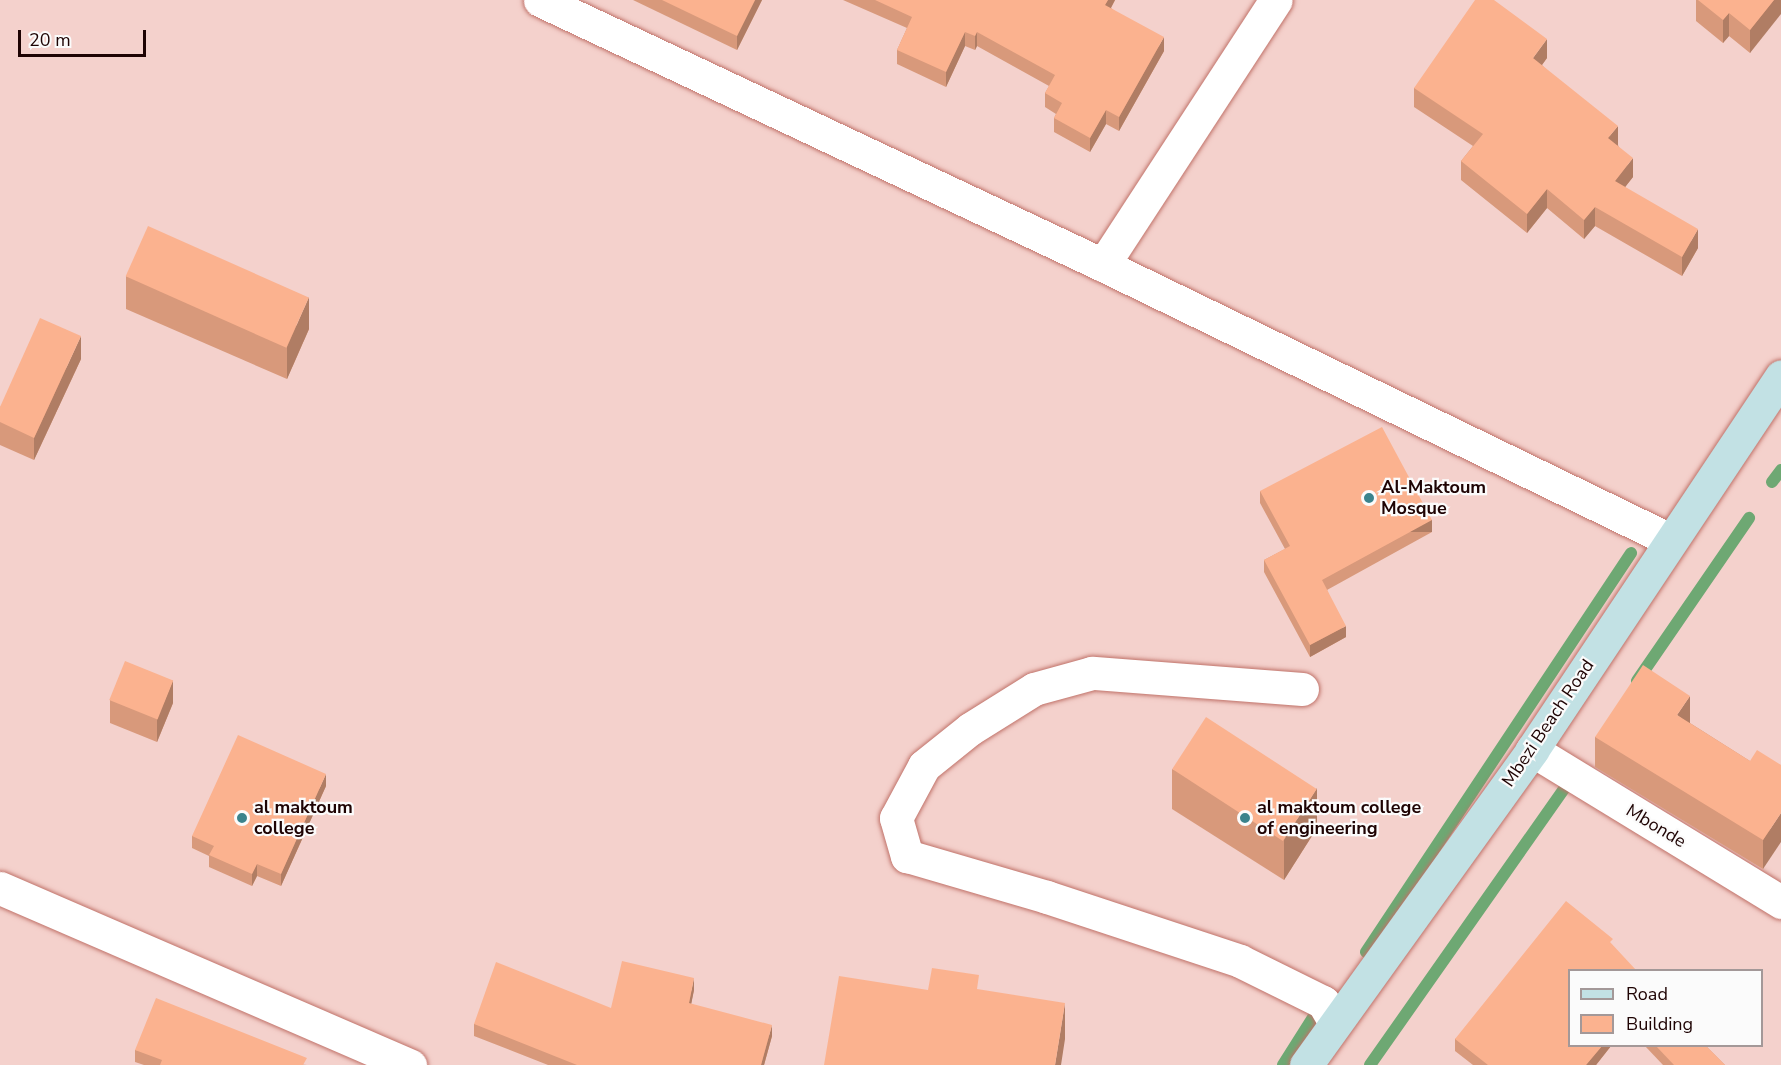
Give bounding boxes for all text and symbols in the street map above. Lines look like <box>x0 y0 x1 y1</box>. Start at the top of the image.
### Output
scale bar <box>21 18 148 56</box>
text: 20 m <box>29 28 71 52</box>
place label: Al-Maktoum Mosque <box>1381 477 1486 520</box>
marker: Al-Maktoum Mosque <box>1362 491 1376 505</box>
street label: Mbezi Beach Road <box>1497 655 1599 791</box>
place label: al maktoum college <box>254 797 353 840</box>
place label: al maktoum college of engineering <box>1257 797 1421 840</box>
street label: Mbonde <box>1622 800 1690 852</box>
marker: al maktoum college <box>235 811 249 825</box>
marker: al maktoum college of engineering <box>1238 811 1252 825</box>
legend <box>1568 969 1763 1047</box>
text: Road <box>1626 982 1668 1006</box>
text: Building <box>1626 1012 1693 1036</box>

